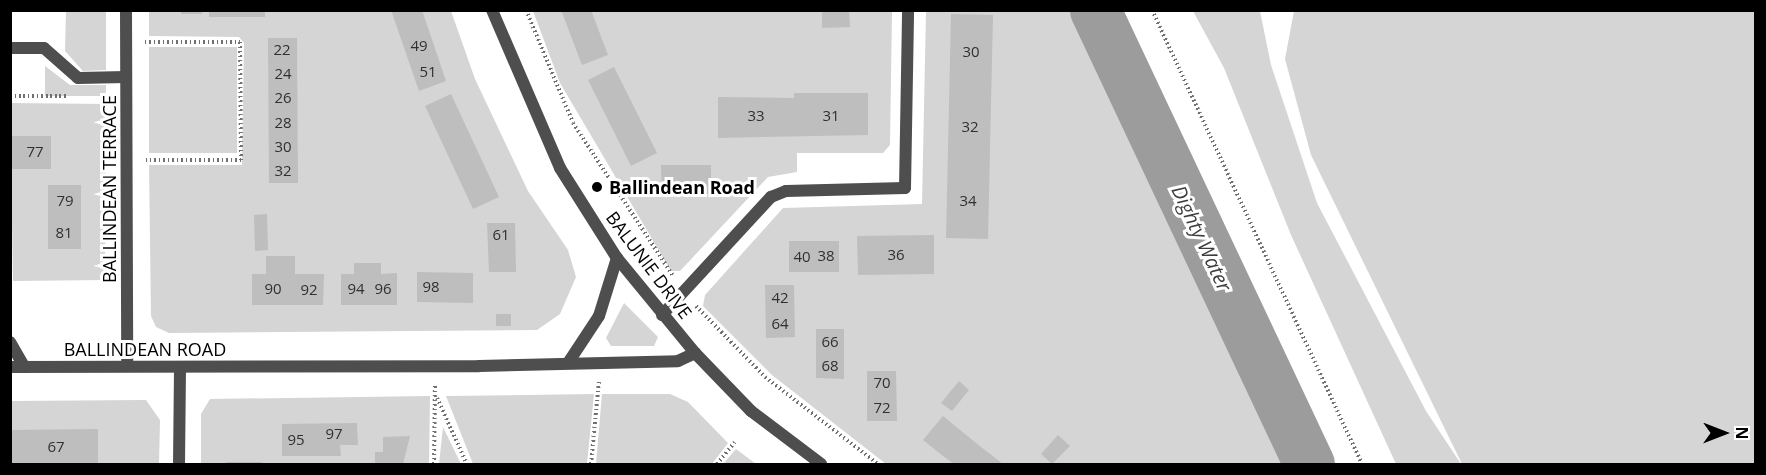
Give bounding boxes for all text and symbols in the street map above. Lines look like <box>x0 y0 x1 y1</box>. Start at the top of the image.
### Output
house number: 49 <box>410 37 428 55</box>
house number: 22 <box>273 41 291 59</box>
house number: 30 <box>962 43 980 61</box>
house number: 51 <box>419 63 437 81</box>
house number: 24 <box>274 65 292 83</box>
house number: 26 <box>274 89 292 107</box>
street label: BALLINDEAN TERRACE <box>98 95 120 283</box>
house number: 33 <box>747 107 765 125</box>
house number: 31 <box>822 107 840 125</box>
house number: 28 <box>274 114 292 132</box>
house number: 32 <box>961 118 979 136</box>
house number: 30 <box>274 138 292 156</box>
house number: 77 <box>26 143 44 161</box>
house number: 32 <box>274 162 292 180</box>
place label: Ballindean Road <box>609 176 755 198</box>
marker: Ballindean Road <box>590 180 604 194</box>
water label: Dighty Water <box>1167 181 1237 295</box>
house number: 79 <box>56 192 74 210</box>
house number: 34 <box>959 192 977 210</box>
street label: BALUNIE DRIVE <box>602 207 696 323</box>
house number: 81 <box>55 224 73 242</box>
house number: 61 <box>492 226 510 244</box>
house number: 36 <box>887 246 905 264</box>
house number: 38 <box>817 247 835 265</box>
house number: 40 <box>793 248 811 266</box>
house number: 98 <box>422 278 440 296</box>
house number: 90 <box>264 280 282 298</box>
house number: 94 <box>347 280 365 298</box>
house number: 96 <box>374 280 392 298</box>
house number: 92 <box>300 281 318 299</box>
house number: 42 <box>771 289 789 307</box>
house number: 64 <box>771 315 789 333</box>
house number: 66 <box>821 333 839 351</box>
street label: BALLINDEAN ROAD <box>64 338 226 360</box>
house number: 68 <box>821 357 839 375</box>
house number: 70 <box>873 374 891 392</box>
house number: 72 <box>873 399 891 417</box>
north arrow <box>1694 403 1754 463</box>
house number: 97 <box>325 425 343 443</box>
text: N <box>1731 426 1753 440</box>
house number: 95 <box>287 431 305 449</box>
house number: 67 <box>47 438 65 456</box>

